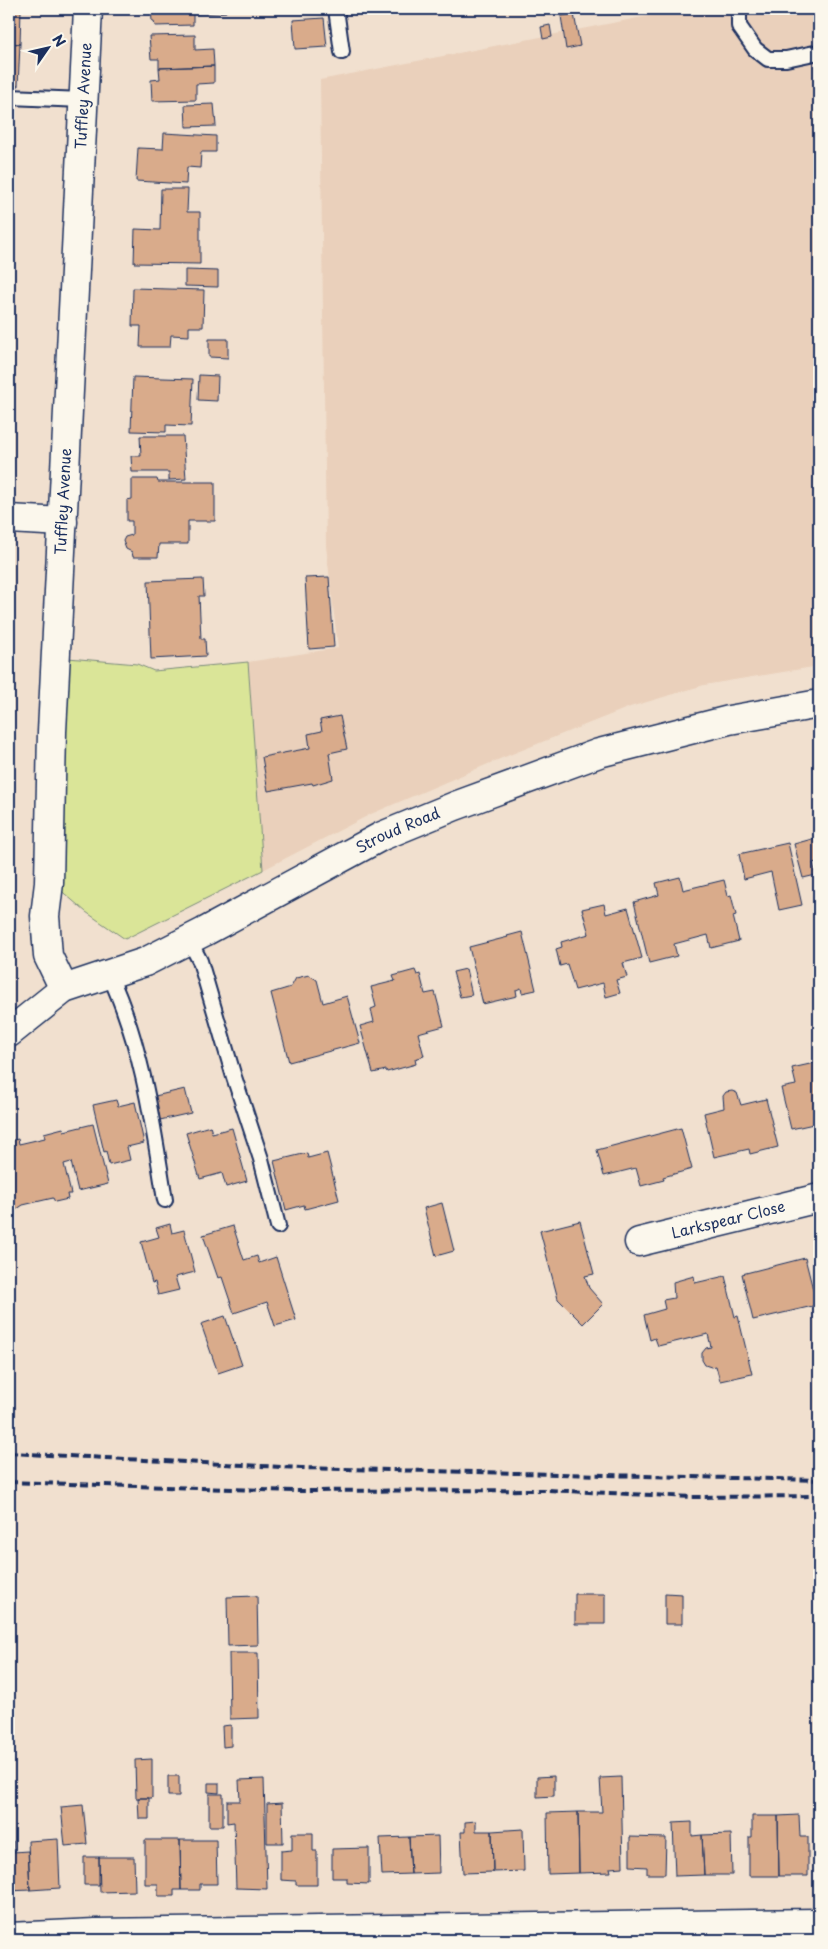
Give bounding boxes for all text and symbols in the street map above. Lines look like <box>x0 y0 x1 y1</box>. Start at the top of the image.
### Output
north arrow <box>22 22 72 72</box>
text: N <box>47 30 71 51</box>
street label: Tuffley Avenue <box>68 42 96 150</box>
street label: Tuffley Avenue <box>48 447 76 555</box>
street label: Stroud Road <box>351 800 443 858</box>
street label: Larkspear Close <box>669 1194 787 1244</box>

